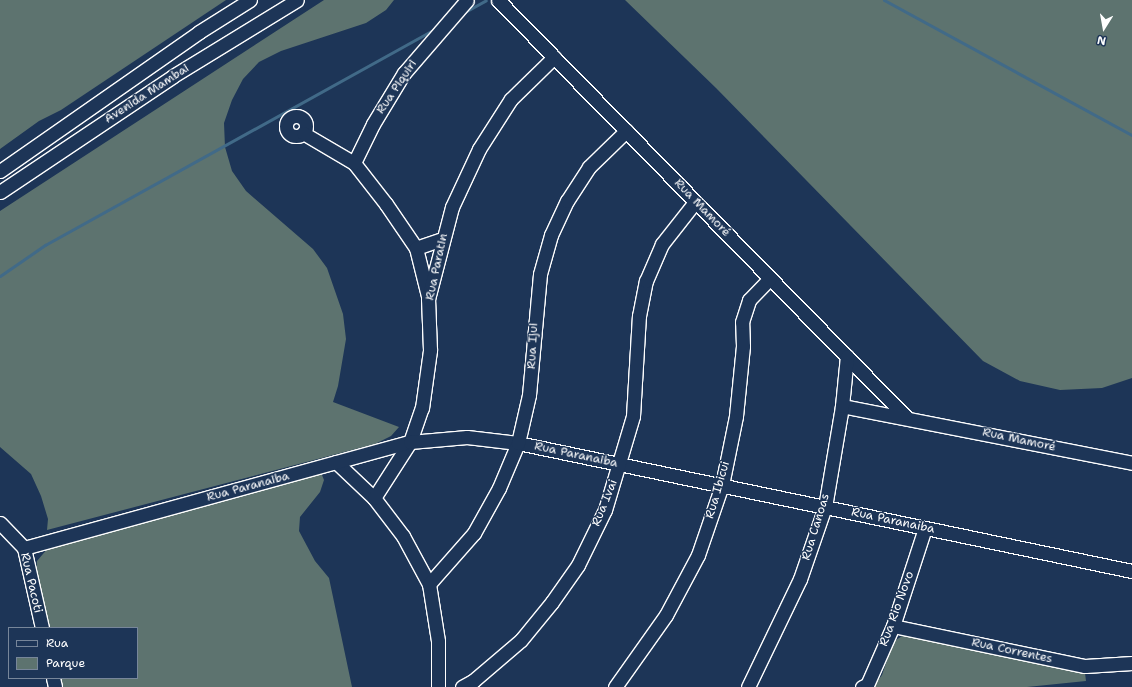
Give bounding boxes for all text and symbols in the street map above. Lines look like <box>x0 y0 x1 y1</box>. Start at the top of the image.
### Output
north arrow <box>1084 8 1124 48</box>
text: N <box>1096 32 1107 48</box>
street label: Rua Piquiri <box>374 57 420 117</box>
street label: Avenida Mambai <box>102 61 192 127</box>
street label: Rua Mamoré <box>671 176 733 240</box>
street label: Rua Paratin <box>423 232 451 302</box>
street label: Rua Ijui <box>525 322 541 370</box>
street label: Rua Mamoré <box>981 425 1057 455</box>
street label: Rua Paranaiba <box>533 439 619 471</box>
street label: Rua Ibicui <box>703 460 733 520</box>
street label: Rua Paranaiba <box>205 469 291 505</box>
street label: Rua Ivai <box>589 477 621 529</box>
street label: Rua Canoas <box>799 492 833 562</box>
street label: Rua Paranaiba <box>850 505 936 537</box>
street label: Rua Pacoti <box>17 551 45 615</box>
street label: Rua Rio Novo <box>877 569 917 649</box>
legend <box>8 627 138 679</box>
text: Rua <box>46 635 68 651</box>
street label: Rua Correntes <box>970 635 1054 667</box>
text: Parque <box>46 655 85 671</box>

